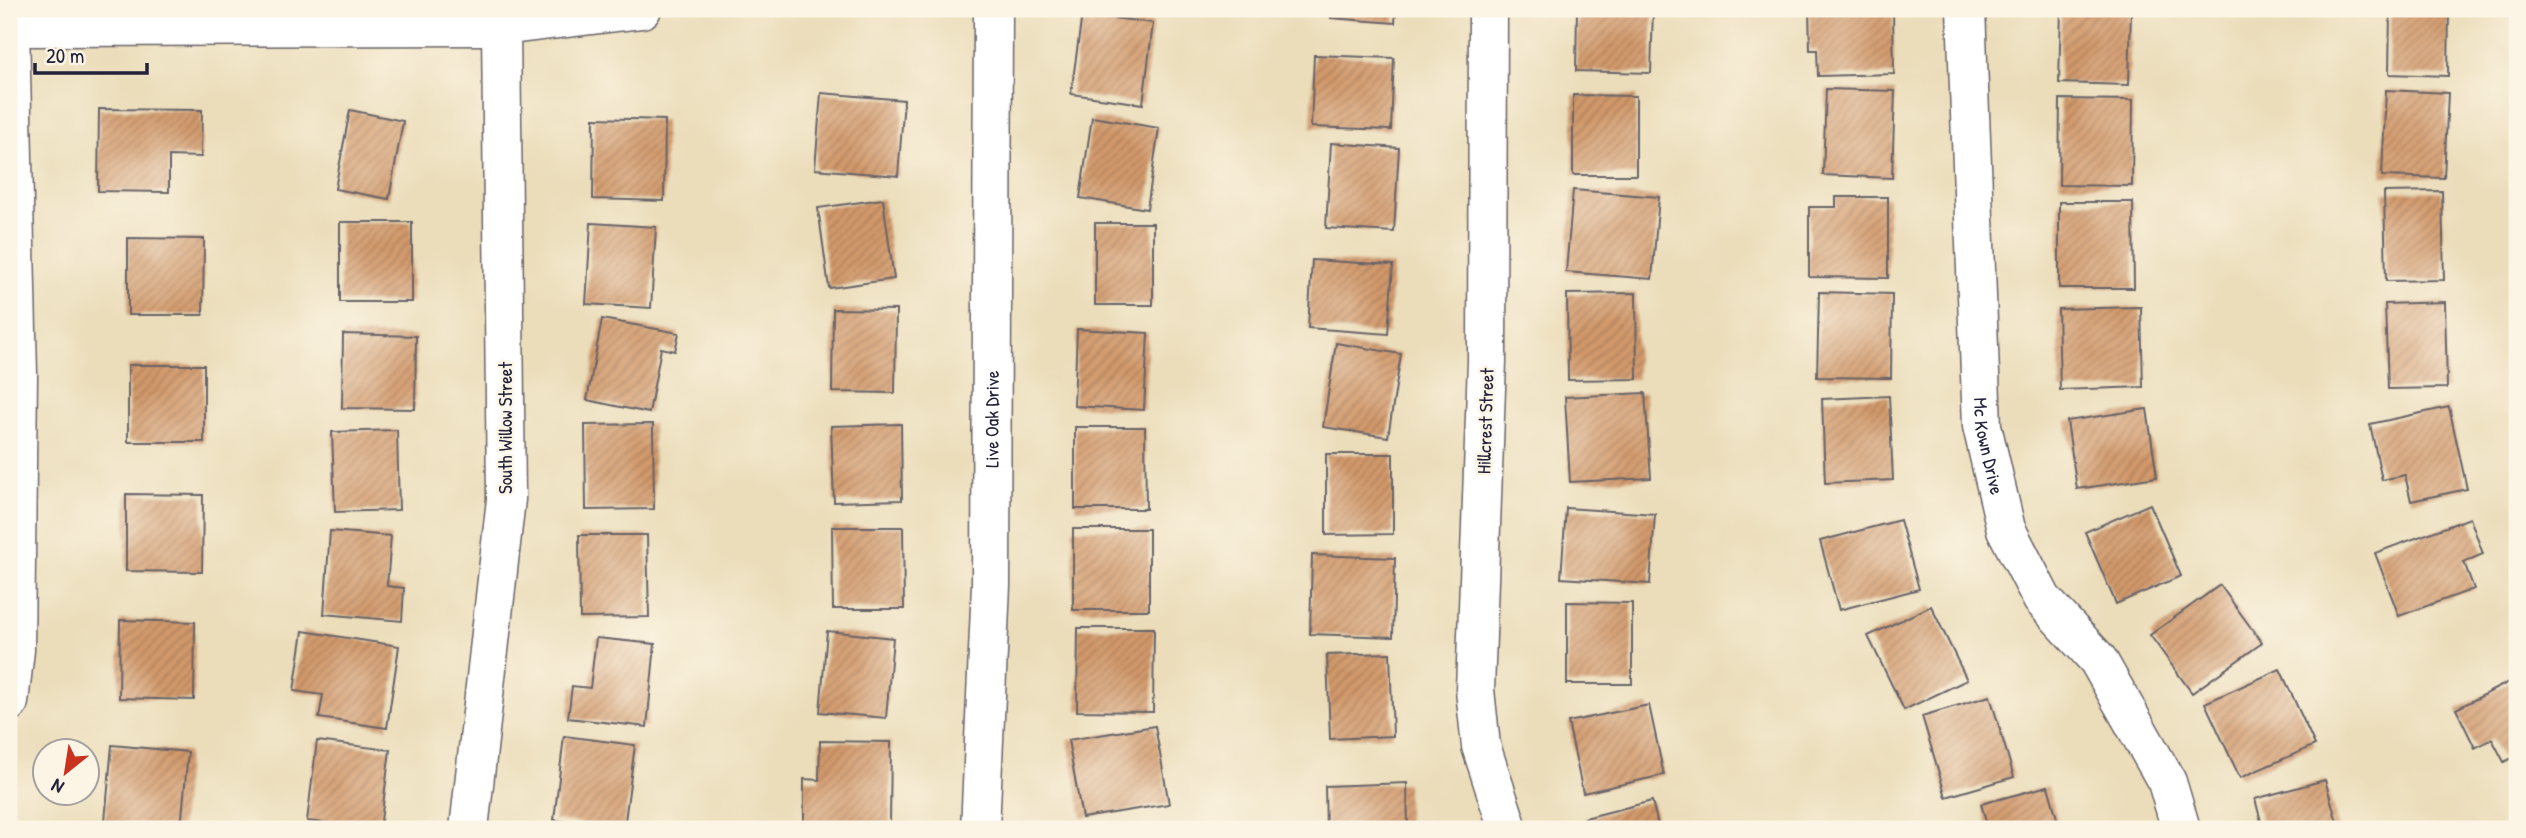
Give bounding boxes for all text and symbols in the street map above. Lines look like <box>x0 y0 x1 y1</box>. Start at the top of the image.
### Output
scale bar <box>35 32 147 76</box>
text: 20 m <box>46 41 84 70</box>
street label: South Willow Street <box>492 362 518 494</box>
street label: Hillcrest Street <box>1470 367 1500 474</box>
street label: Live Oak Drive <box>978 370 1005 468</box>
street label: Mc Kown Drive <box>1968 397 2011 497</box>
north arrow <box>32 736 102 806</box>
text: N <box>47 773 68 801</box>

